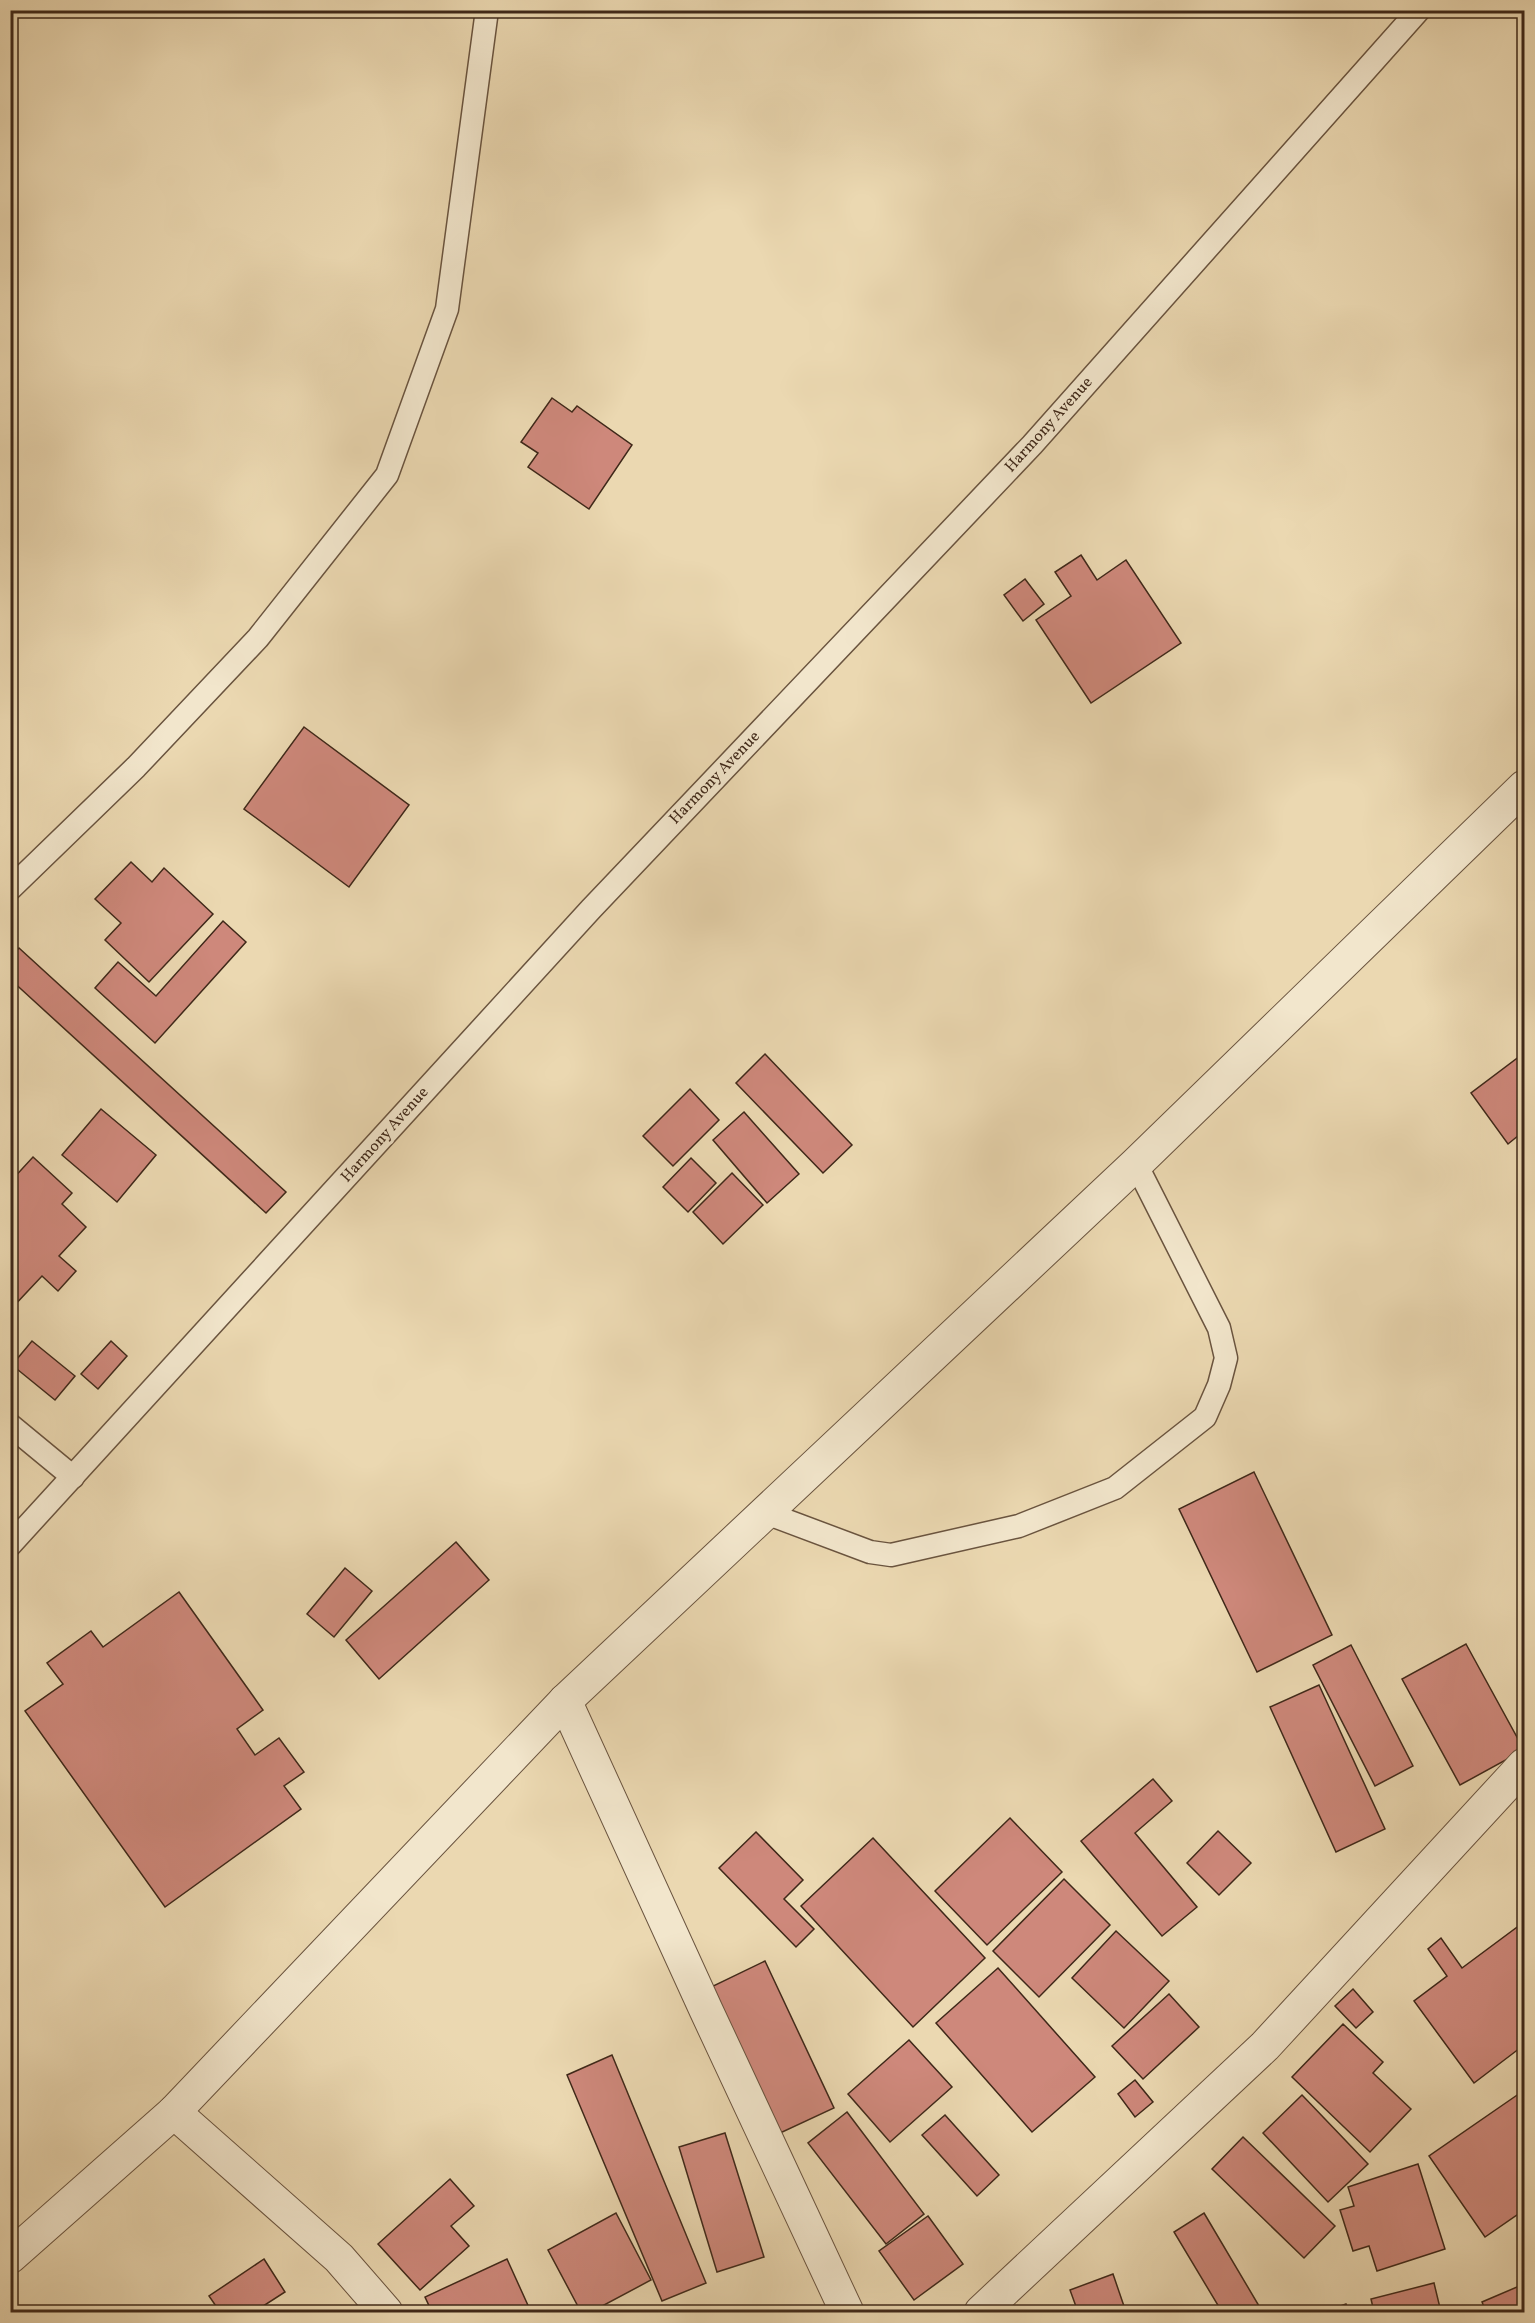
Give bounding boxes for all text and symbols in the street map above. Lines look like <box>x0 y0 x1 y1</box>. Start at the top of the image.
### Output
street label: Harmony Avenue <box>1000 372 1098 478</box>
street label: Harmony Avenue <box>665 726 765 830</box>
street label: Harmony Avenue <box>336 1082 434 1188</box>

